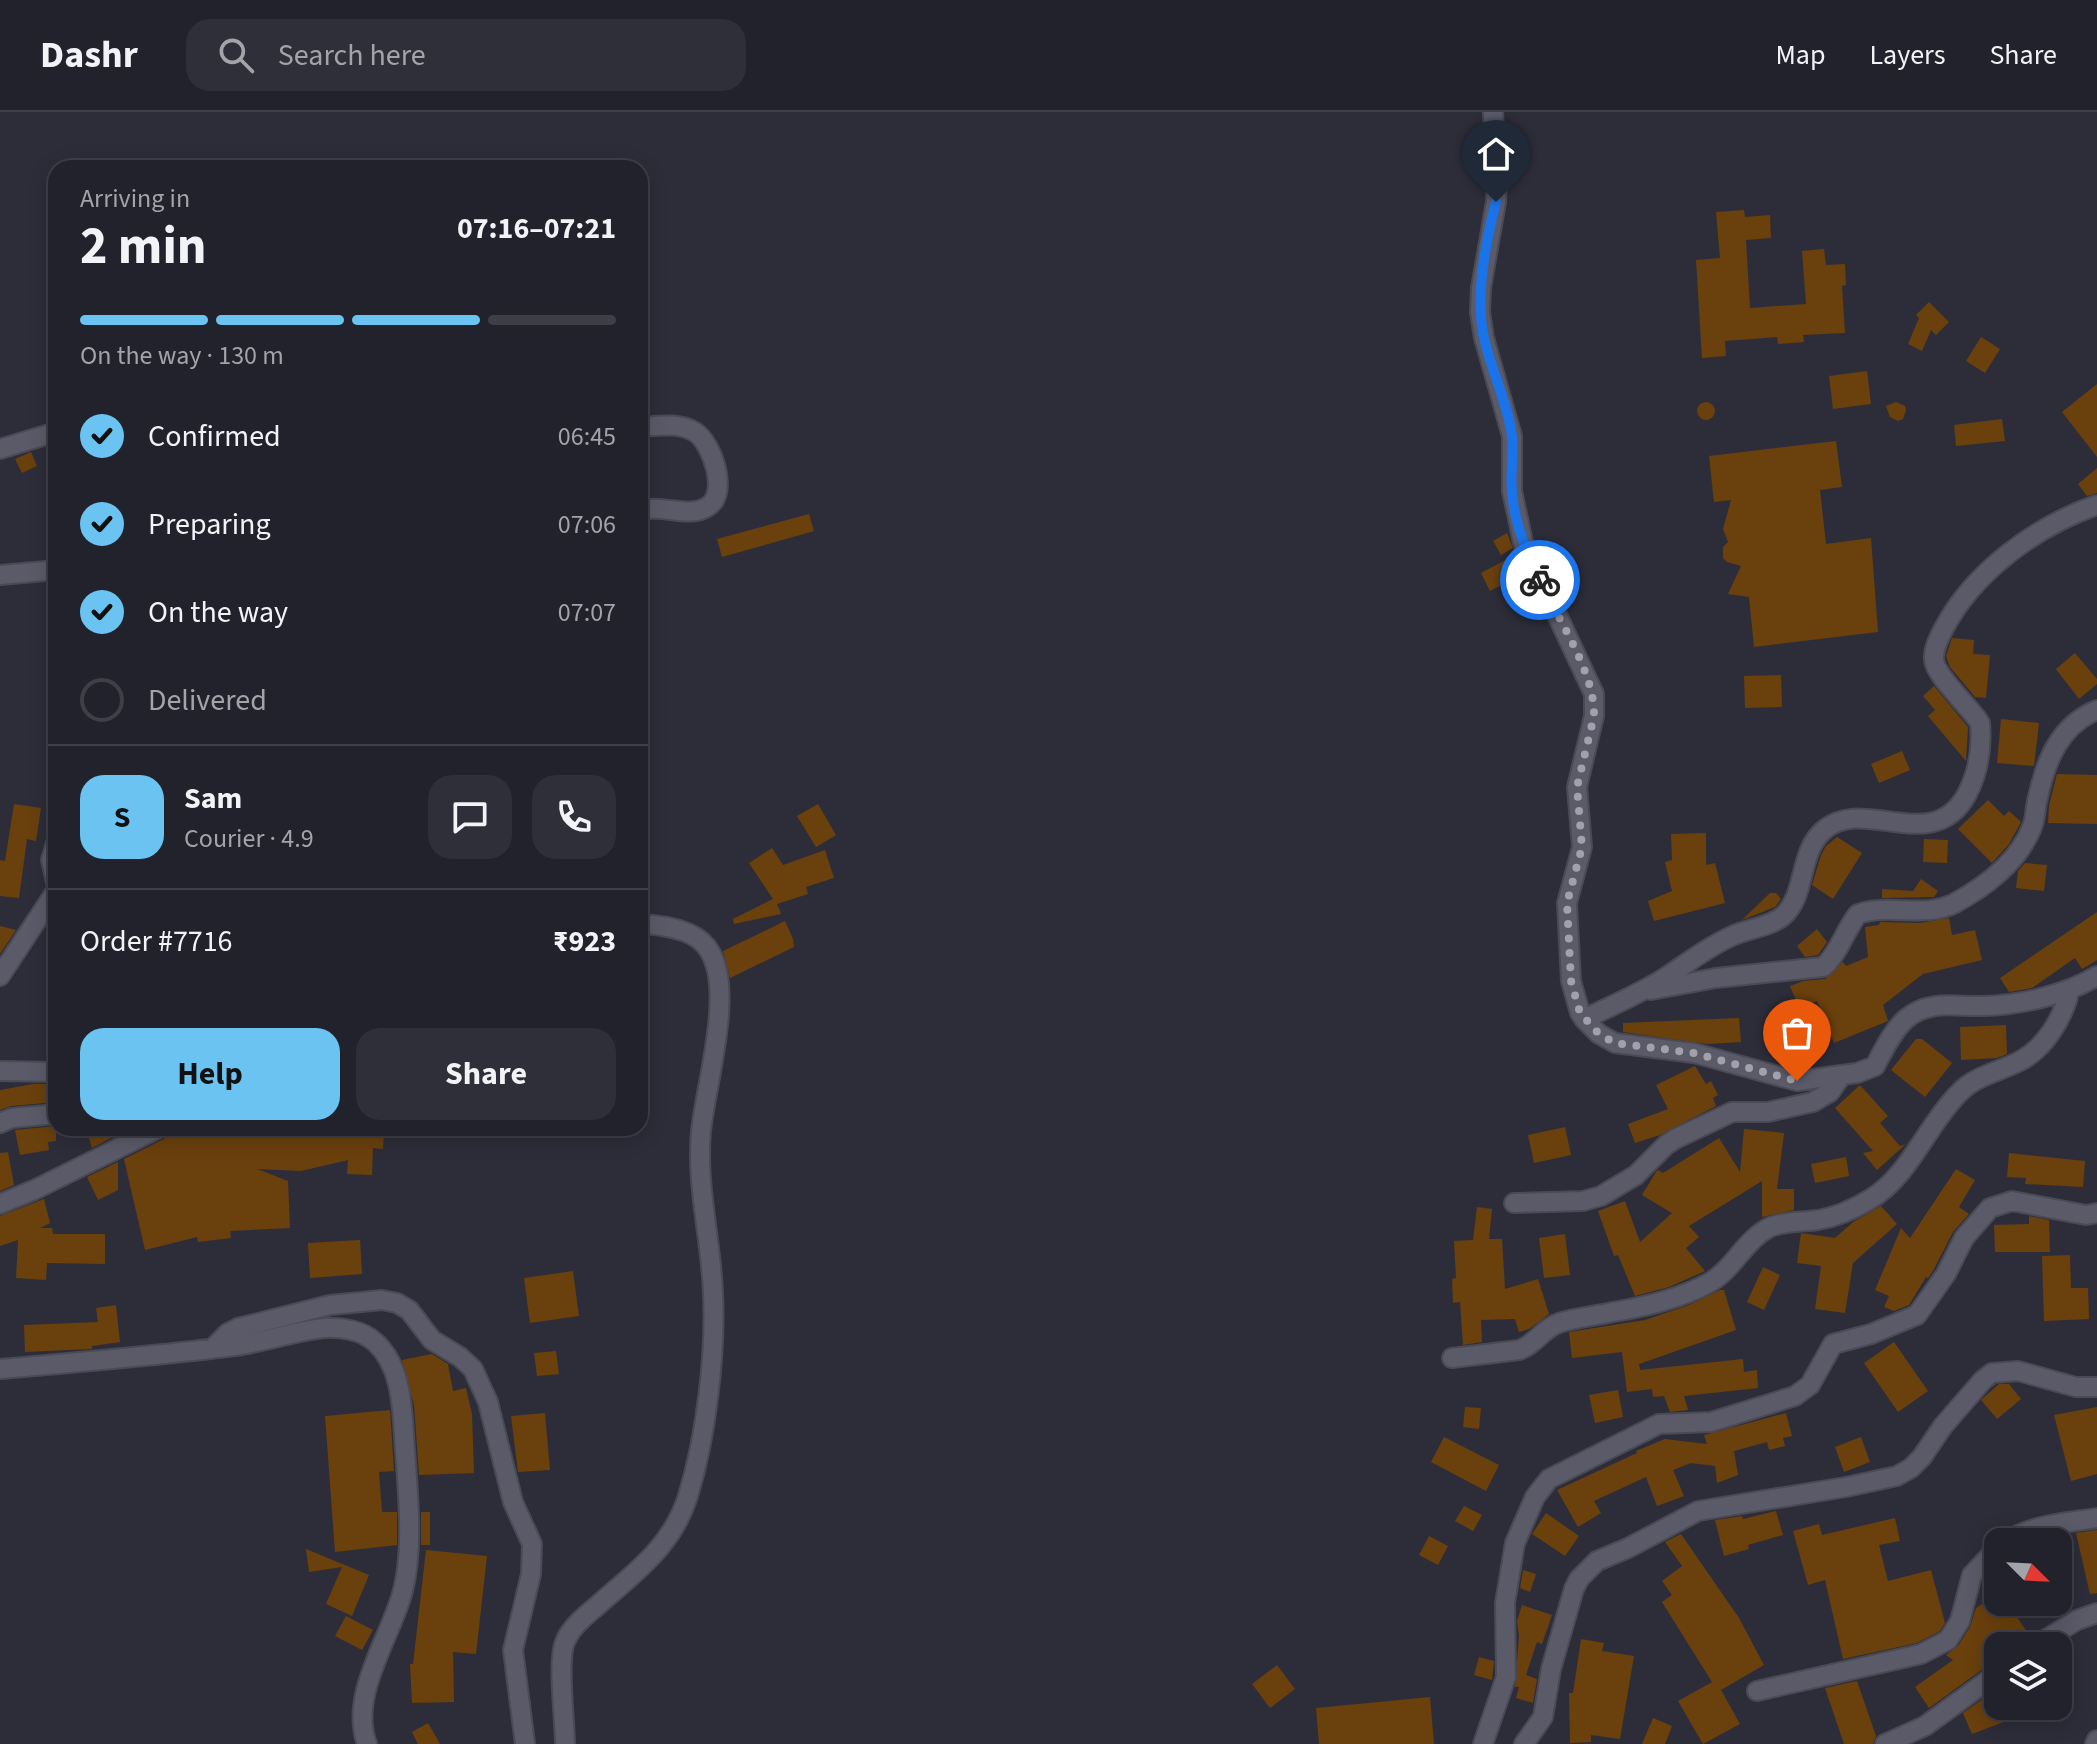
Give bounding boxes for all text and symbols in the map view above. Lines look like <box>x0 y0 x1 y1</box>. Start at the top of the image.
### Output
search box <box>186 19 746 91</box>
text: Dashr <box>40 28 138 82</box>
icon: search <box>214 33 258 77</box>
text: Search here <box>278 34 426 77</box>
text: Map <box>1775 35 1825 75</box>
text: Layers <box>1869 35 1945 75</box>
text: Share <box>1989 35 2057 75</box>
pin <box>1462 120 1530 202</box>
icon: home <box>1474 132 1518 176</box>
text: Arriving in <box>80 180 190 217</box>
text: 07:16–07:21 <box>457 207 616 250</box>
text: 2 min <box>80 210 207 284</box>
text: On the way · 130 m <box>80 337 284 374</box>
icon: check <box>80 414 124 458</box>
text: Confirmed <box>148 415 281 458</box>
text: 06:45 <box>558 418 616 455</box>
icon: check <box>80 502 124 546</box>
text: Preparing <box>148 503 271 546</box>
text: 07:06 <box>558 506 616 543</box>
courier <box>1500 540 1580 620</box>
icon: bike <box>1518 558 1562 602</box>
icon: check <box>80 590 124 634</box>
text: On the way <box>148 591 288 634</box>
text: 07:07 <box>558 594 616 631</box>
text: Delivered <box>148 679 267 722</box>
button: chat <box>428 775 512 859</box>
button: phone <box>532 775 616 859</box>
text: Sam <box>184 777 242 820</box>
text: S <box>114 796 130 839</box>
text: Courier · 4.9 <box>184 820 314 857</box>
text: Order #7716 <box>80 920 233 963</box>
text: ₹923 <box>553 920 616 963</box>
pin <box>1763 999 1831 1081</box>
icon: bag <box>1775 1011 1819 1055</box>
button: Help <box>80 1028 340 1120</box>
button: Share <box>356 1028 616 1120</box>
north arrow <box>1984 1528 2072 1616</box>
map controls <box>1984 1528 2072 1720</box>
button: layers <box>1984 1632 2072 1720</box>

